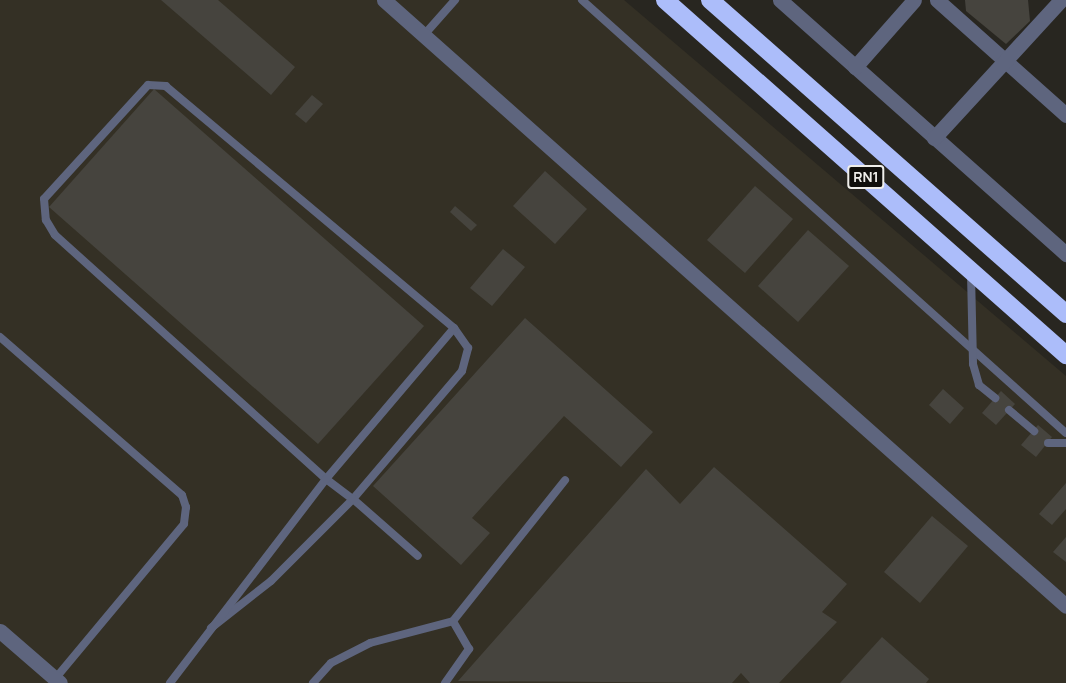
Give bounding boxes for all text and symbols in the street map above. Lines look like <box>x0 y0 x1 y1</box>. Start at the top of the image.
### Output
road number: RN1 <box>846 166 886 188</box>

